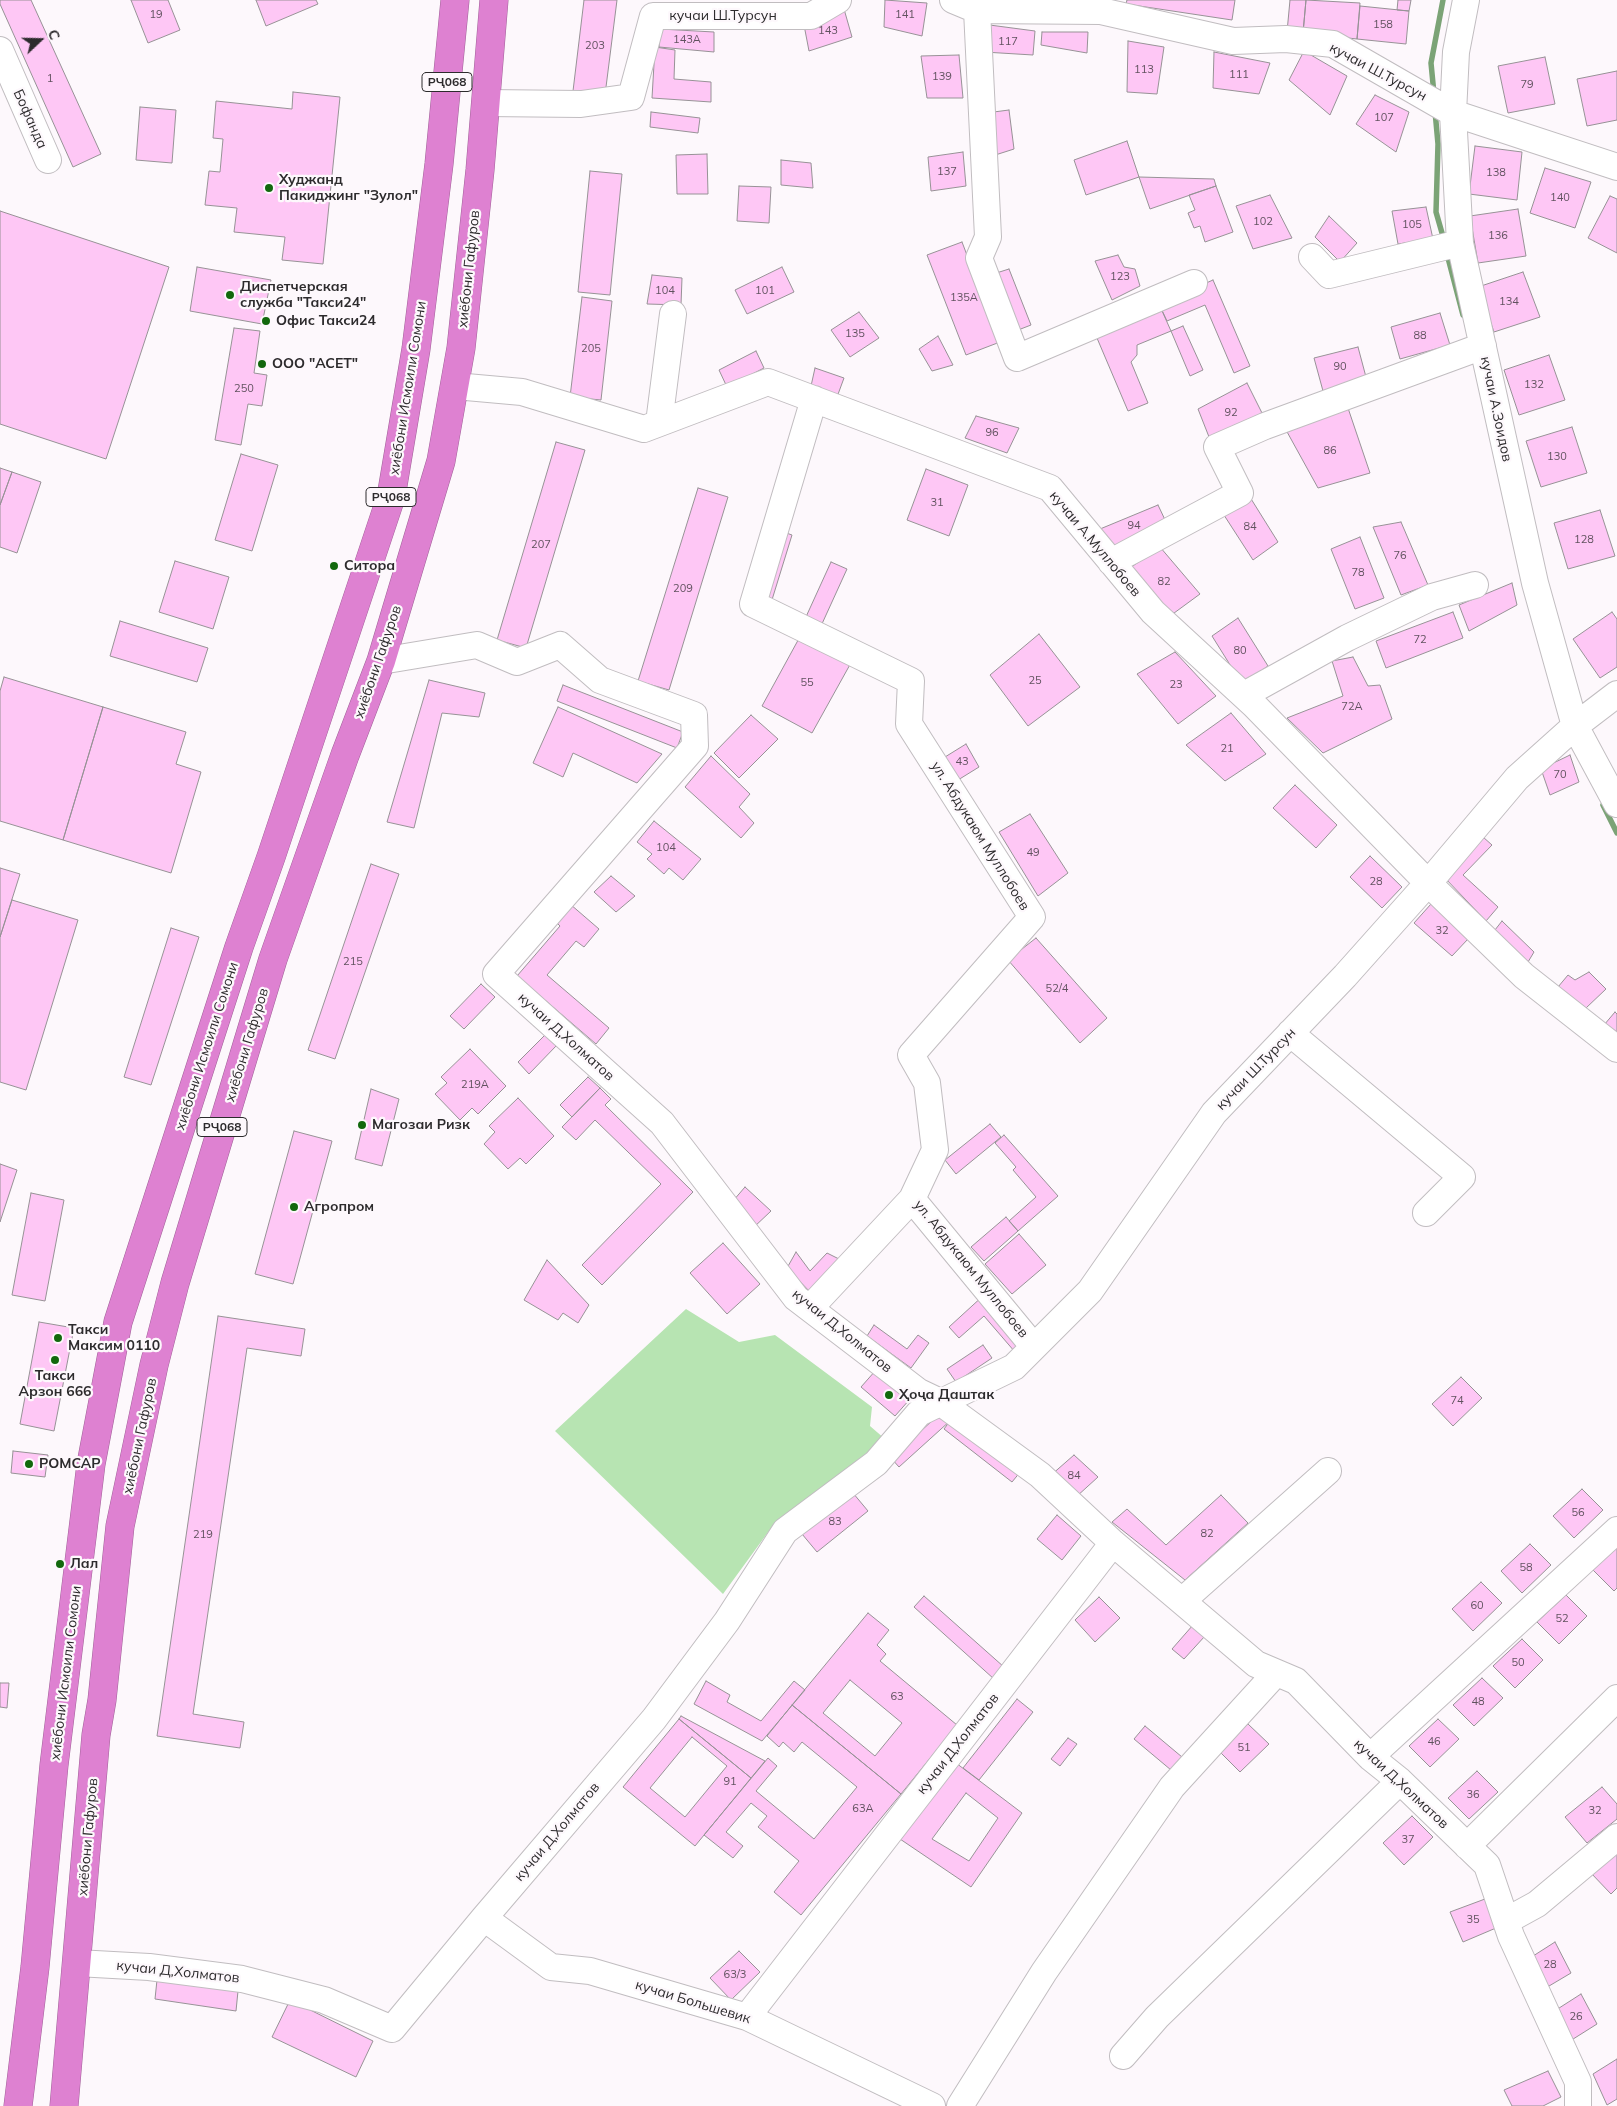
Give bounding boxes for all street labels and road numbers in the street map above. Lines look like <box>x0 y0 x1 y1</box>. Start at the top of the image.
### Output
street label: кучаи Ш.Турсун <box>669 8 777 24</box>
street label: кучаи Ш.Турсун <box>1327 39 1429 105</box>
road number: РҶ068 <box>422 72 472 91</box>
street label: Бофанда <box>10 87 50 151</box>
street label: хиёбони Гафуров <box>454 209 484 329</box>
street label: хиёбони Исмоили Сомони <box>386 300 430 476</box>
street label: кучаи А.Зоидов <box>1477 355 1515 463</box>
road number: РҶ068 <box>366 488 416 507</box>
street label: кучаи А.Муллобоев <box>1046 488 1144 600</box>
street label: хиёбони Гафуров <box>351 603 405 721</box>
street label: ул. Абдукаюм Муллобоев <box>927 759 1033 913</box>
street label: хиёбони Исмоили Сомони <box>172 960 242 1132</box>
street label: хиёбони Гафуров <box>222 986 272 1104</box>
street label: кучаи Д,Холматов <box>514 989 618 1085</box>
street label: кучаи Ш.Турсун <box>1213 1024 1299 1114</box>
road number: РҶ068 <box>197 1118 247 1136</box>
street label: ул. Абдукаюм Муллобоев <box>910 1197 1032 1341</box>
street label: кучаи Д,Холматов <box>789 1286 895 1376</box>
street label: хиёбони Гафуров <box>119 1376 161 1496</box>
street label: хиёбони Исмоили Сомони <box>47 1585 85 1761</box>
street label: кучаи Д,Холматов <box>913 1690 1003 1798</box>
street label: кучаи Д,Холматов <box>1350 1736 1452 1832</box>
street label: хиёбони Гафуров <box>74 1777 102 1897</box>
street label: кучаи Д,Холматов <box>511 1779 603 1885</box>
street label: кучаи Д,Холматов <box>116 1957 240 1987</box>
street label: кучаи Большевик <box>633 1976 753 2028</box>

